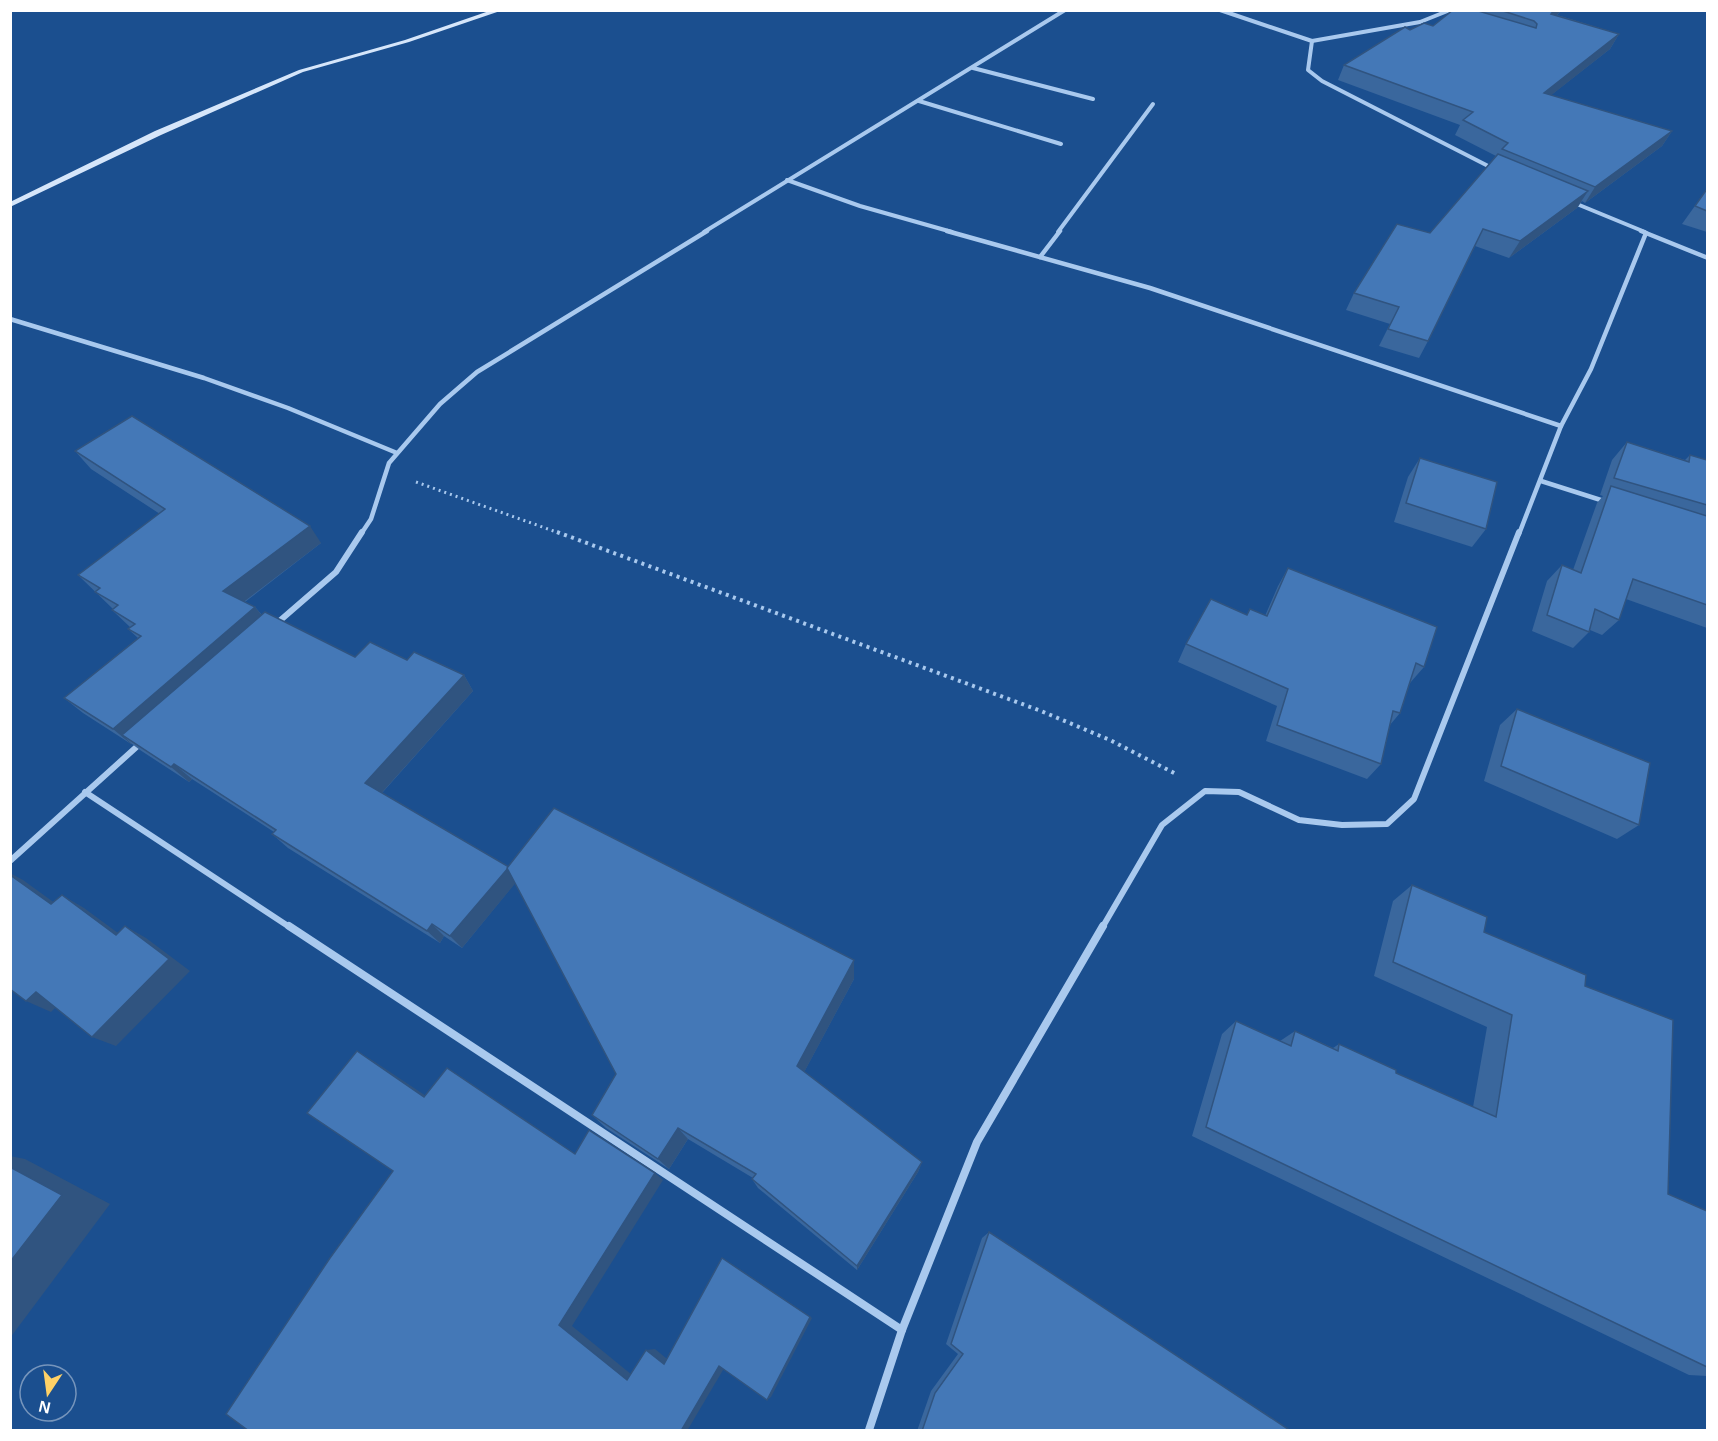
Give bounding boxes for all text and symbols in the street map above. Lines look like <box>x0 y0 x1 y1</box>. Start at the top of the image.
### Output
north arrow <box>18 1363 78 1423</box>
text: N <box>37 1398 52 1417</box>

